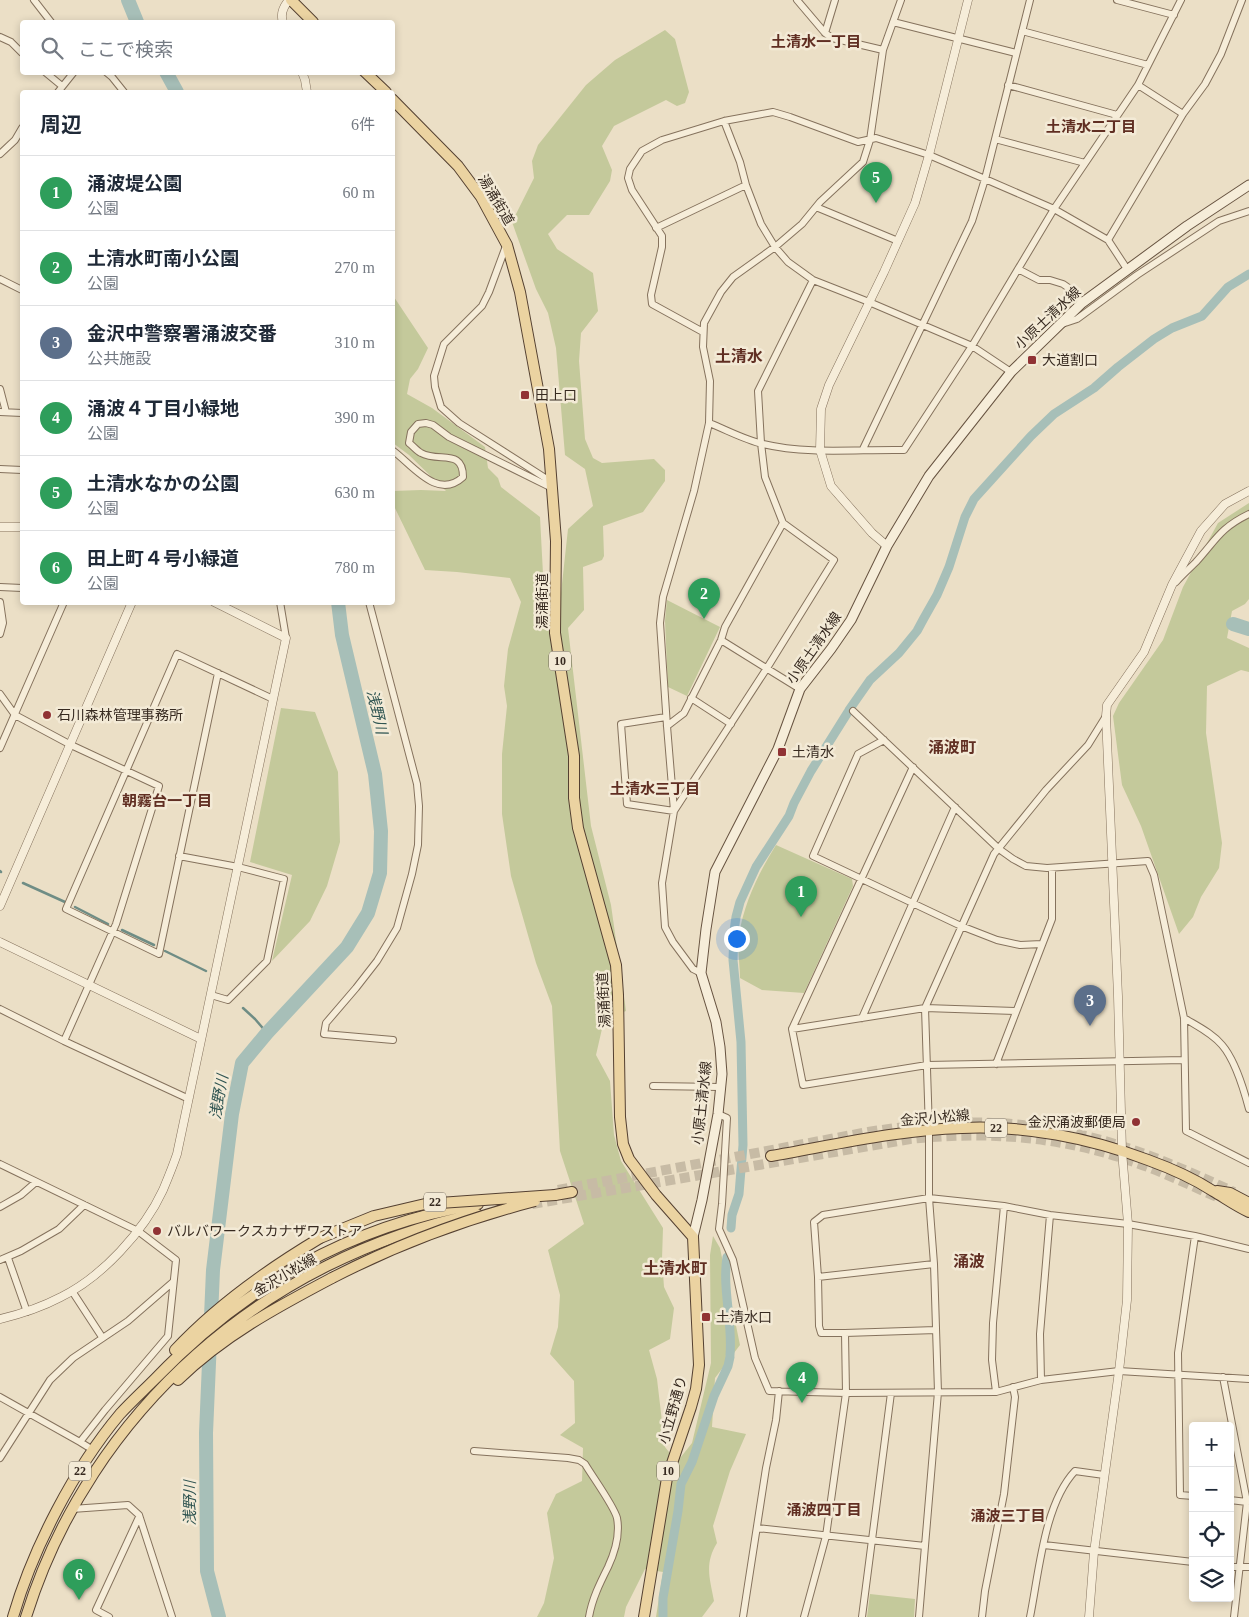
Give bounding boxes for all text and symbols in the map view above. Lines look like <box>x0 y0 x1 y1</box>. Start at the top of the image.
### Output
search box <box>20 20 395 75</box>
icon: search <box>38 34 66 62</box>
district label: 土清水一丁目 <box>771 34 861 50</box>
text: ここで検索 <box>78 39 173 60</box>
text: 周辺 <box>40 113 82 137</box>
text: 6件 <box>351 116 375 133</box>
district label: 土清水二丁目 <box>1046 119 1136 135</box>
pin: 5 <box>860 162 892 203</box>
street label: 湯涌街道 <box>475 172 517 228</box>
text: 涌波堤公園 <box>87 173 182 194</box>
text: 1 <box>52 184 60 201</box>
text: 60 m <box>343 184 375 201</box>
text: 公園 <box>87 200 119 217</box>
text: 土清水町南小公園 <box>87 248 239 269</box>
text: 2 <box>52 259 60 276</box>
text: 270 m <box>335 259 375 276</box>
text: 公園 <box>87 275 119 292</box>
street label: 小原土清水線 <box>1012 284 1084 352</box>
text: 金沢中警察署涌波交番 <box>87 323 277 344</box>
text: 3 <box>52 334 60 351</box>
text: 310 m <box>335 334 375 351</box>
district label: 土清水 <box>715 348 763 365</box>
text: 公共施設 <box>87 350 151 367</box>
place label: 大道割口 <box>1042 353 1098 368</box>
marker: 大道割口 <box>1026 354 1038 366</box>
place label: 田上口 <box>535 388 577 403</box>
marker: 田上口 <box>519 389 531 401</box>
text: 涌波４丁目小緑地 <box>87 398 239 419</box>
text: 4 <box>52 409 60 426</box>
text: 390 m <box>335 409 375 426</box>
text: 公園 <box>87 425 119 442</box>
text: 土清水なかの公園 <box>87 473 239 494</box>
text: 5 <box>52 484 60 501</box>
text: 630 m <box>335 484 375 501</box>
text: 公園 <box>87 500 119 517</box>
text: 田上町４号小緑道 <box>87 548 239 569</box>
text: 6 <box>52 559 60 576</box>
text: 780 m <box>335 559 375 576</box>
street label: 湯涌街道 <box>535 573 550 629</box>
text: 公園 <box>87 575 119 592</box>
pin: 2 <box>688 578 720 619</box>
street label: 小原土清水線 <box>784 609 844 687</box>
road number: 10 <box>549 651 571 670</box>
water label: 浅野川 <box>364 688 390 738</box>
place label: 石川森林管理事務所 <box>57 708 183 723</box>
marker: 石川森林管理事務所 <box>41 709 53 721</box>
district label: 涌波町 <box>928 739 976 756</box>
place label: 土清水 <box>792 745 834 760</box>
marker: 土清水 <box>776 746 788 758</box>
district label: 土清水三丁目 <box>610 781 700 797</box>
district label: 朝霧台一丁目 <box>122 793 212 809</box>
pin: 1 <box>785 876 817 917</box>
your location <box>724 926 750 952</box>
street label: 湯涌街道 <box>595 972 613 1028</box>
pin: 3 <box>1074 985 1106 1026</box>
street label: 小原土清水線 <box>690 1060 714 1146</box>
water label: 浅野川 <box>207 1071 231 1121</box>
street label: 金沢小松線 <box>899 1107 971 1129</box>
place label: 金沢涌波郵便局 <box>1028 1115 1126 1130</box>
marker: 金沢涌波郵便局 <box>1130 1116 1142 1128</box>
road number: 22 <box>985 1118 1007 1138</box>
road number: 22 <box>424 1192 446 1212</box>
place label: バルバワークスカナザワストア <box>167 1224 363 1239</box>
marker: バルバワークスカナザワストア <box>151 1225 163 1237</box>
street label: 金沢小松線 <box>251 1251 319 1299</box>
district label: 涌波 <box>953 1253 985 1270</box>
district label: 土清水町 <box>643 1260 707 1277</box>
place label: 土清水口 <box>716 1310 772 1325</box>
marker: 土清水口 <box>700 1311 712 1323</box>
pin: 4 <box>786 1362 818 1403</box>
street label: 小立野通り <box>656 1374 690 1446</box>
map controls <box>1189 1422 1234 1602</box>
button: + <box>1189 1422 1234 1467</box>
road number: 22 <box>69 1462 91 1480</box>
road number: 10 <box>657 1462 679 1480</box>
button: − <box>1189 1467 1234 1512</box>
water label: 浅野川 <box>182 1479 198 1526</box>
district label: 涌波四丁目 <box>786 1502 862 1518</box>
district label: 涌波三丁目 <box>970 1508 1046 1524</box>
button: locate <box>1189 1512 1234 1557</box>
button: layers <box>1189 1557 1234 1602</box>
pin: 6 <box>63 1559 95 1600</box>

